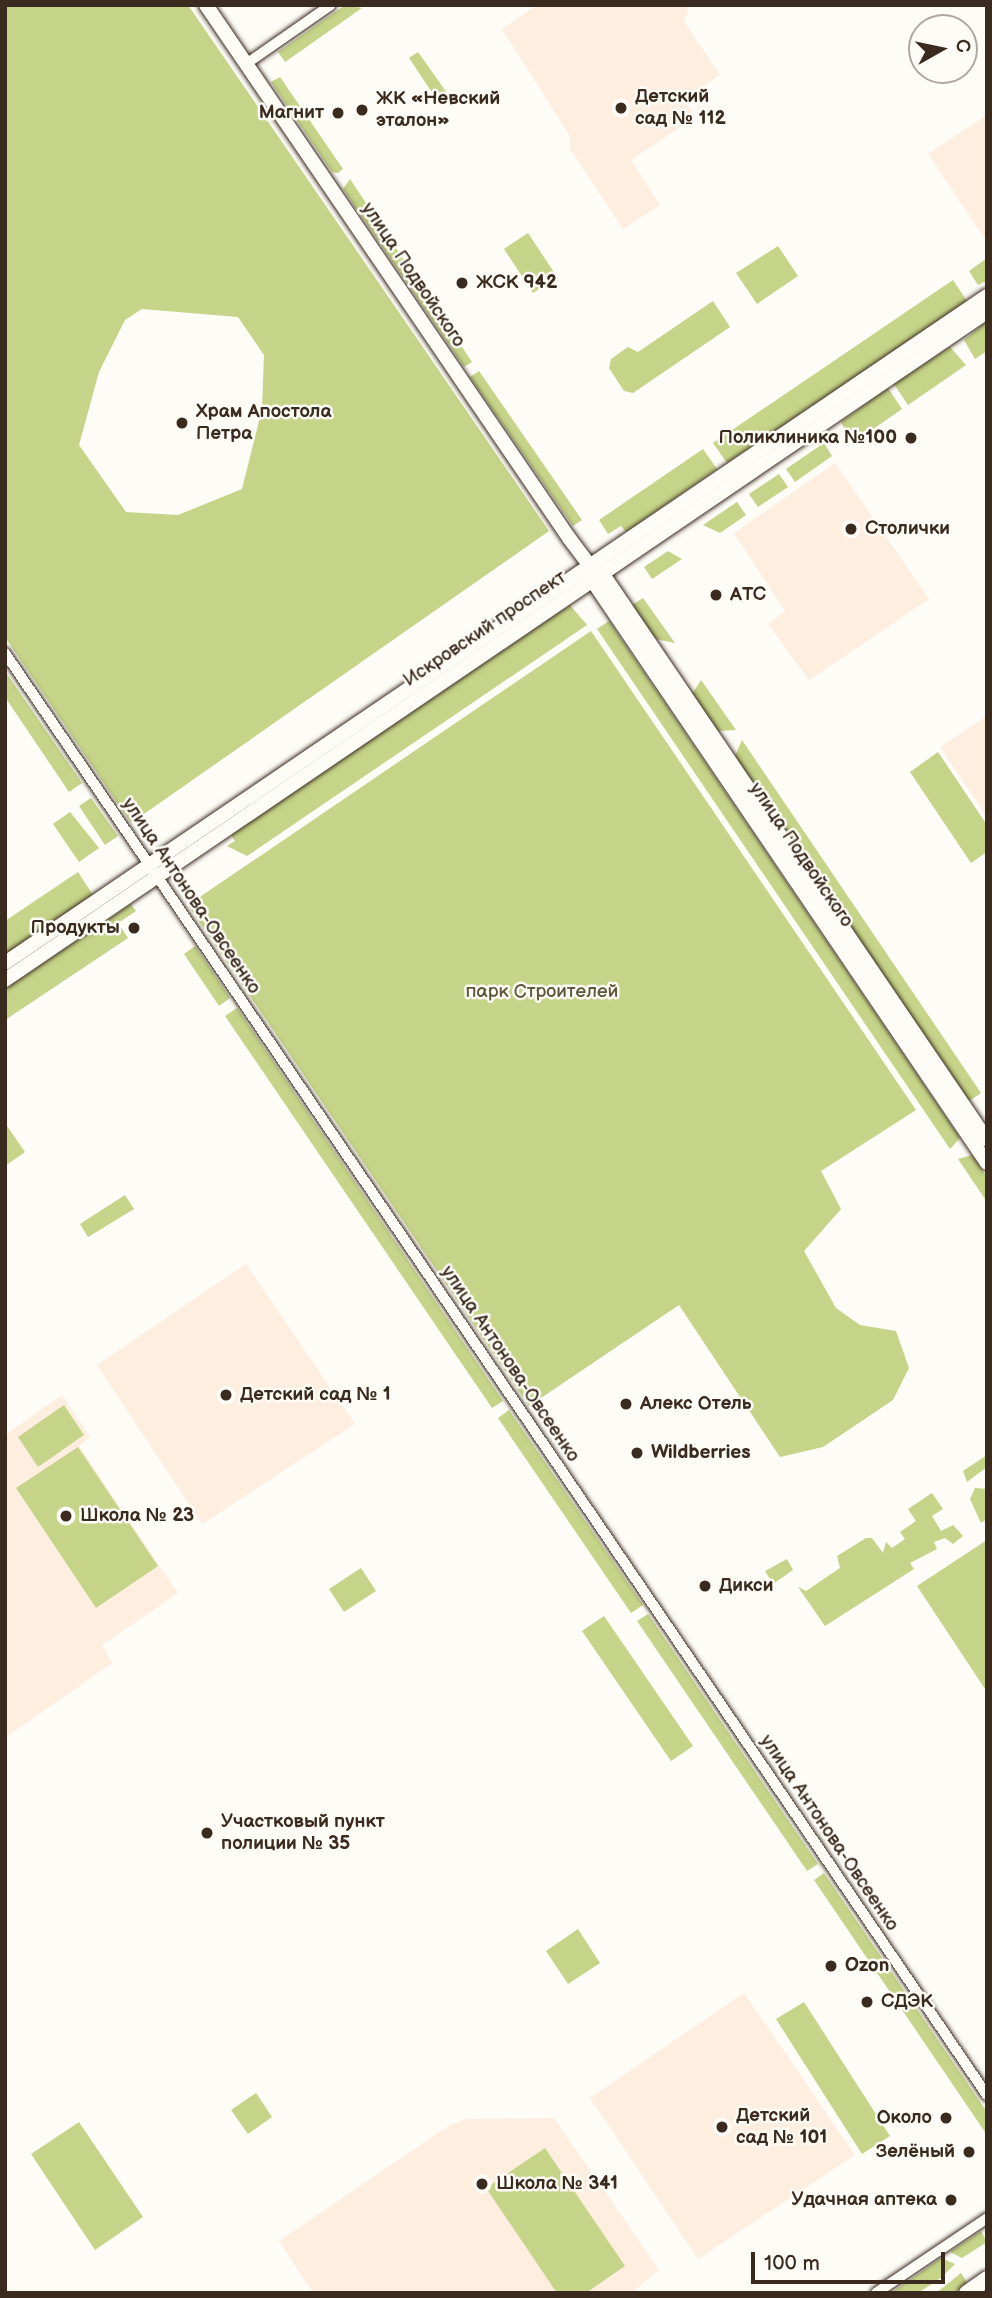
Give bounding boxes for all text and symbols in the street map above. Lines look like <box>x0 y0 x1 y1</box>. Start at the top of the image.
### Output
north arrow <box>908 14 978 84</box>
text: С <box>950 38 975 54</box>
place label: Детский сад № 112 <box>635 86 726 130</box>
place label: ЖК «Невский эталон» <box>376 88 500 132</box>
marker: Детский сад № 112 <box>613 100 629 116</box>
place label: Магнит <box>259 102 324 124</box>
marker: ЖК «Невский эталон» <box>354 102 370 118</box>
marker: Магнит <box>330 105 346 121</box>
street label: улица Подвойского <box>356 198 470 352</box>
place label: ЖСК 942 <box>476 272 557 294</box>
marker: ЖСК 942 <box>454 275 470 291</box>
place label: Храм Апостола Петра <box>196 401 331 445</box>
marker: Храм Апостола Петра <box>174 415 190 431</box>
place label: Поликлиника №100 <box>719 427 897 449</box>
marker: Поликлиника №100 <box>903 430 919 446</box>
place label: Столички <box>865 518 950 540</box>
marker: Столички <box>843 521 859 537</box>
street label: Искровский проспект <box>399 566 571 692</box>
place label: АТС <box>730 584 766 606</box>
marker: АТС <box>708 587 724 603</box>
street label: улица Подвойского <box>744 778 858 932</box>
street label: улица Антонова-Овсеенко <box>117 794 265 998</box>
place label: Продукты <box>31 917 120 939</box>
marker: Продукты <box>126 920 142 936</box>
park label: парк Строителей <box>466 981 618 1003</box>
street label: улица Антонова-Овсеенко <box>436 1262 584 1466</box>
place label: Детский сад № 1 <box>240 1384 391 1406</box>
marker: Детский сад № 1 <box>218 1387 234 1403</box>
place label: Алекс Отель <box>640 1393 752 1415</box>
marker: Алекс Отель <box>618 1396 634 1412</box>
place label: Wildberries <box>651 1442 751 1464</box>
marker: Wildberries <box>629 1445 645 1461</box>
place label: Школа № 23 <box>80 1505 194 1527</box>
marker: Школа № 23 <box>58 1508 74 1524</box>
place label: Дикси <box>719 1575 773 1597</box>
marker: Дикси <box>697 1578 713 1594</box>
street label: улица Антонова-Овсеенко <box>755 1731 903 1935</box>
place label: Участковый пункт полиции № 35 <box>221 1811 385 1855</box>
marker: Участковый пункт полиции № 35 <box>199 1825 215 1841</box>
place label: Ozon <box>845 1955 889 1977</box>
marker: Ozon <box>823 1958 839 1974</box>
place label: СДЭК <box>881 1991 933 2013</box>
marker: СДЭК <box>859 1994 875 2010</box>
place label: Детский сад № 101 <box>736 2105 827 2149</box>
place label: Около <box>877 2107 932 2129</box>
marker: Около <box>938 2110 954 2126</box>
marker: Детский сад № 101 <box>714 2119 730 2135</box>
place label: Зелёный <box>876 2141 955 2163</box>
marker: Зелёный <box>961 2144 977 2160</box>
place label: Школа № 341 <box>496 2173 618 2195</box>
marker: Школа № 341 <box>474 2176 490 2192</box>
place label: Удачная аптека <box>792 2189 937 2211</box>
marker: Удачная аптека <box>943 2192 959 2208</box>
scale bar <box>754 2238 948 2282</box>
text: 100 m <box>764 2251 820 2276</box>

